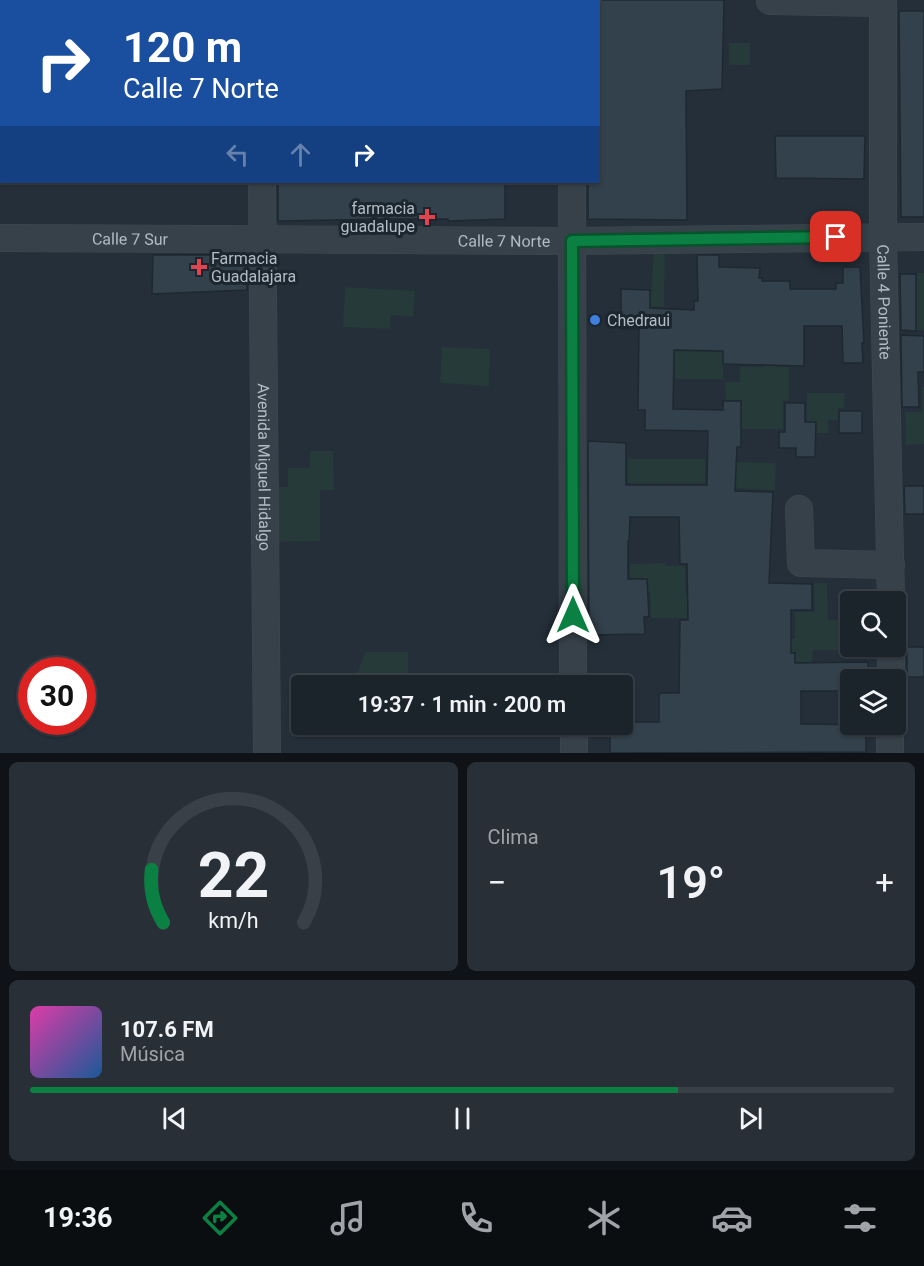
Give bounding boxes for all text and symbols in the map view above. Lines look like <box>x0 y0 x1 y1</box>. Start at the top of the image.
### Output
text: 120 m <box>123 23 242 72</box>
icon: right <box>24 24 102 102</box>
text: Calle 7 Norte <box>123 73 279 105</box>
icon: left <box>221 138 254 171</box>
icon: ahead <box>284 138 317 171</box>
icon: right <box>347 138 380 171</box>
place label: farmacia guadalupe <box>341 199 415 236</box>
marker: farmacia guadalupe <box>420 210 434 224</box>
pin <box>810 211 861 262</box>
icon: arrive <box>819 220 852 253</box>
street label: Calle 7 Sur <box>92 229 169 248</box>
street label: Calle 7 Norte <box>458 231 550 250</box>
street label: Calle 4 Poniente <box>874 244 895 360</box>
place label: Farmacia Guadalajara <box>211 249 296 286</box>
marker: Farmacia Guadalajara <box>192 260 206 274</box>
place label: Chedraui <box>607 311 670 330</box>
marker: Chedraui <box>588 313 602 327</box>
street label: Avenida Miguel Hidalgo <box>254 383 275 551</box>
position arrow <box>541 583 605 647</box>
map controls <box>840 591 906 735</box>
button: search <box>840 591 906 657</box>
speed limit sign: 30 <box>18 657 96 735</box>
button: layers <box>840 669 906 735</box>
text: 19:37 · 1 min · 200 m <box>358 692 566 717</box>
text: Clima <box>488 825 539 849</box>
text: 22 <box>197 839 269 912</box>
text: 19° <box>656 856 725 909</box>
text: − <box>488 863 506 902</box>
text: + <box>875 863 894 902</box>
text: km/h <box>208 909 258 934</box>
text: 107.6 FM <box>120 1017 214 1042</box>
text: Música <box>120 1042 185 1066</box>
icon: previous <box>158 1102 191 1135</box>
icon: pause <box>446 1102 479 1135</box>
icon: next <box>734 1102 767 1135</box>
icon: directions <box>199 1197 241 1239</box>
icon: music <box>327 1197 369 1239</box>
icon: phone <box>455 1197 497 1239</box>
icon: climate <box>583 1197 625 1239</box>
icon: car <box>711 1197 753 1239</box>
icon: filters <box>839 1197 881 1239</box>
text: 19:36 <box>43 1202 113 1234</box>

